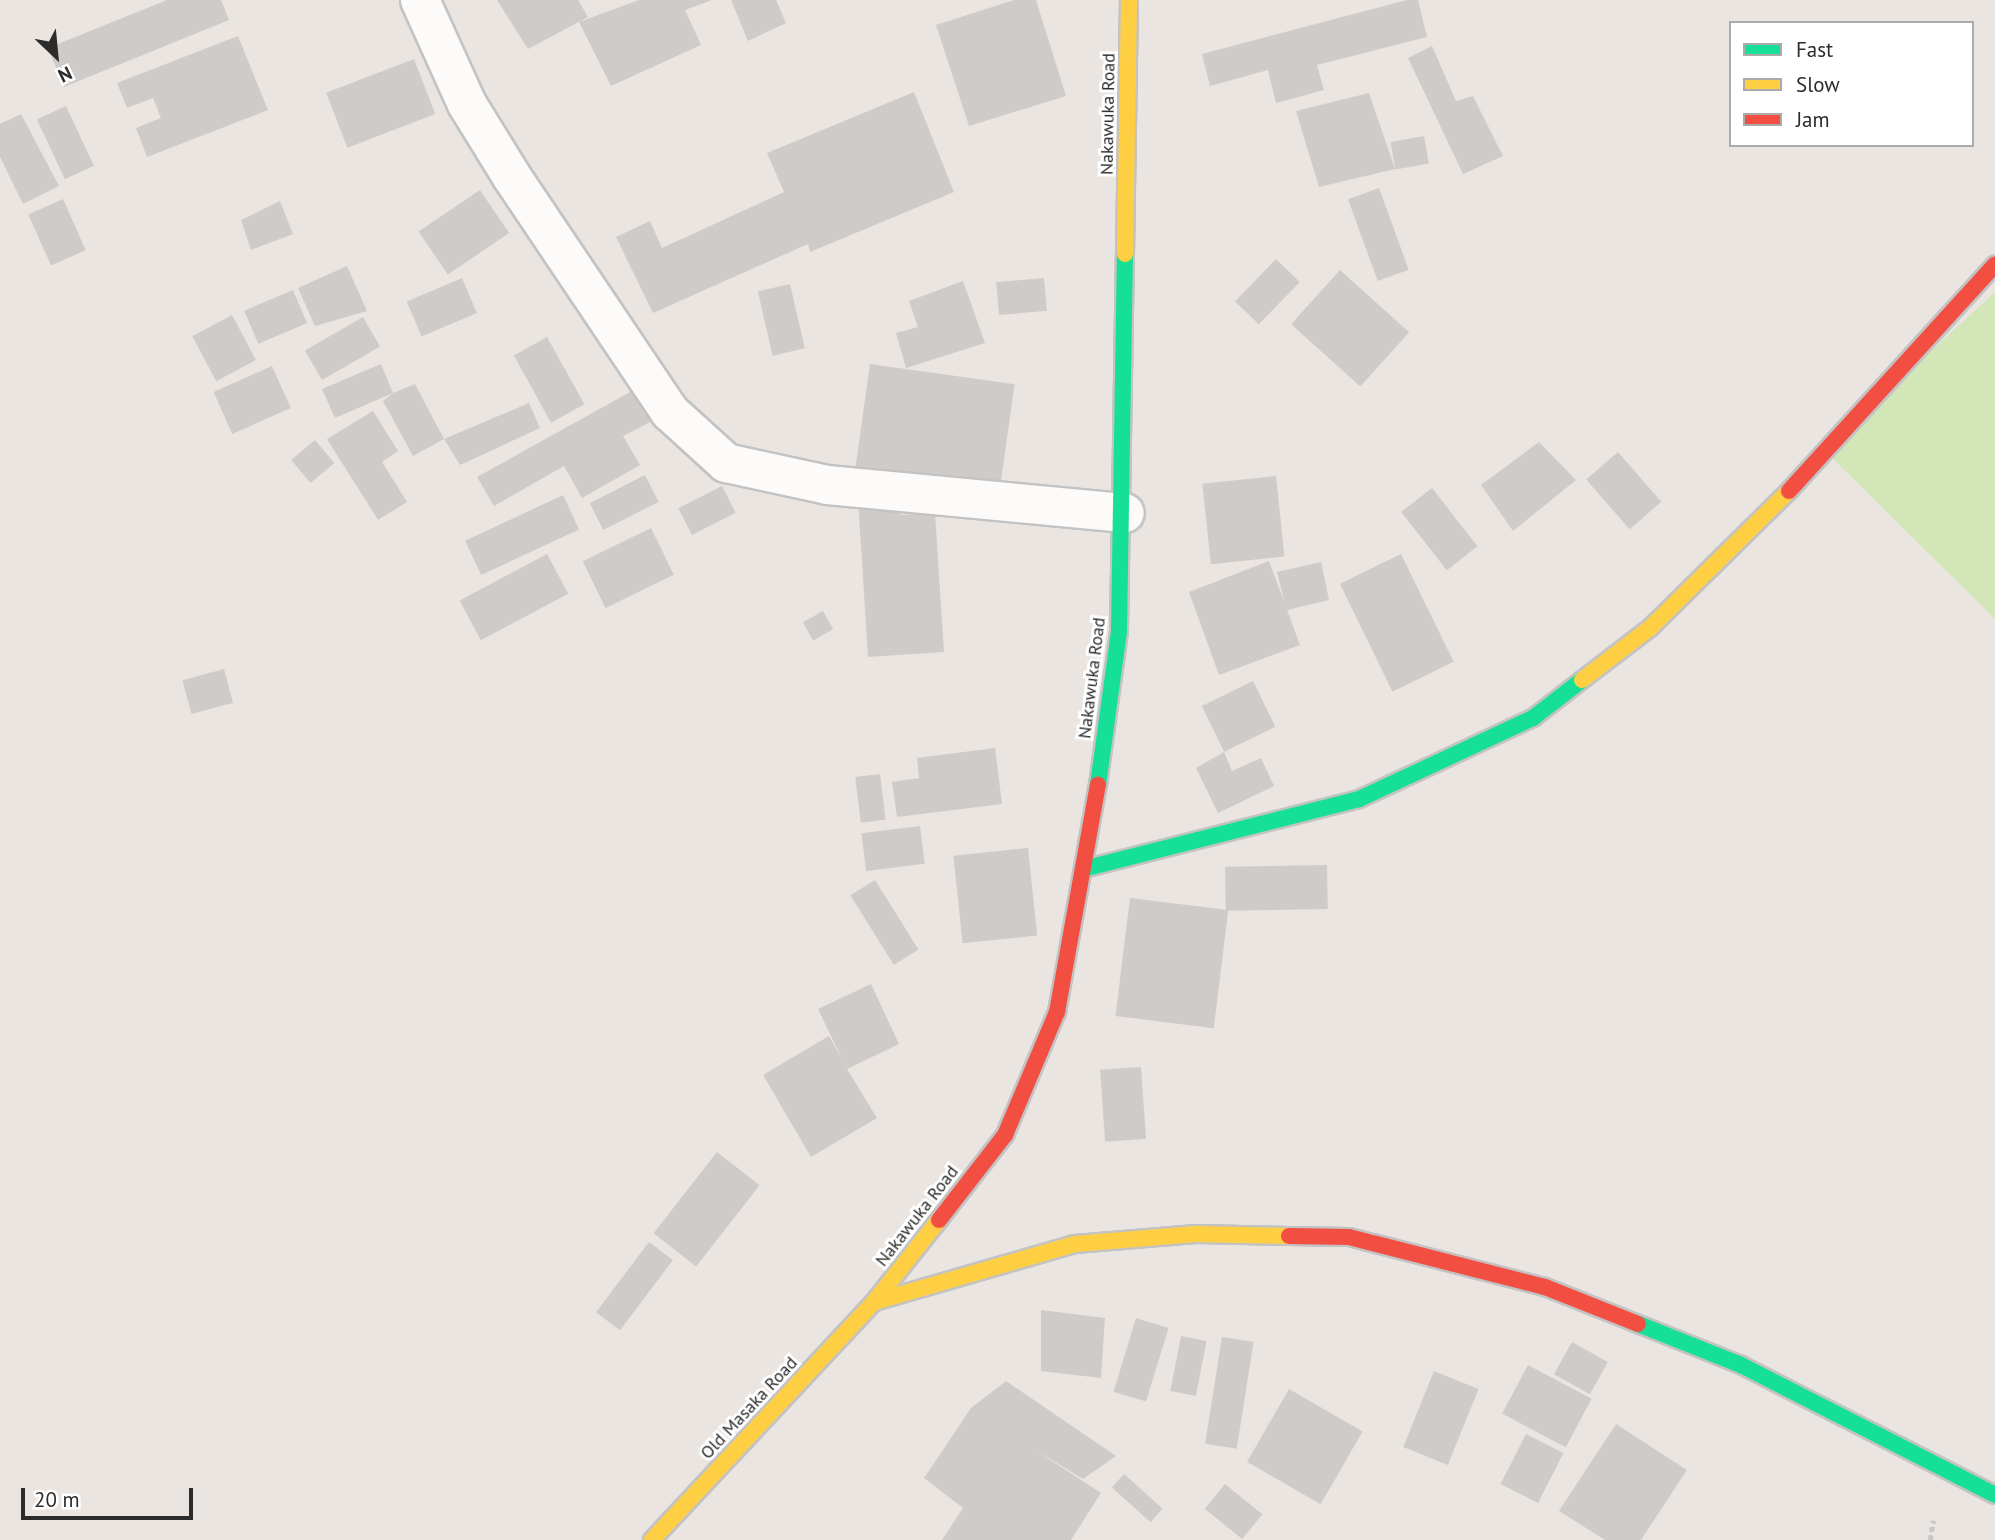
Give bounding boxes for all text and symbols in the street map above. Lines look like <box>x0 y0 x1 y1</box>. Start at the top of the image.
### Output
north arrow <box>21 21 91 91</box>
legend <box>1729 21 1974 147</box>
text: Fast <box>1796 36 1833 63</box>
street label: Nakawuka Road <box>1096 53 1120 175</box>
text: N <box>54 61 76 88</box>
text: Slow <box>1796 71 1840 98</box>
text: Jam <box>1796 106 1830 133</box>
street label: Nakawuka Road <box>1074 616 1110 740</box>
street label: Nakawuka Road <box>871 1161 963 1271</box>
street label: Old Masaka Road <box>696 1352 802 1464</box>
scale bar <box>24 1474 196 1518</box>
text: 20 m <box>34 1486 80 1513</box>

